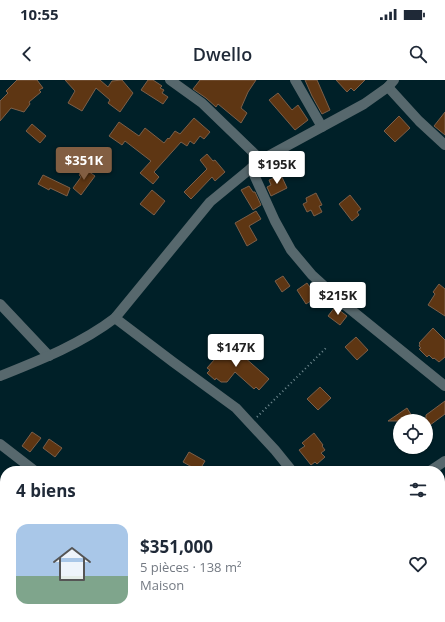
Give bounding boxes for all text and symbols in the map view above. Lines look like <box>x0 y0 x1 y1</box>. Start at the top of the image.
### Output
text: 10:55 <box>20 4 59 24</box>
text: Dwello <box>193 42 252 66</box>
icon: back <box>16 43 38 65</box>
icon: search <box>407 43 429 65</box>
pin: $351K <box>56 147 112 181</box>
text: $351K <box>65 151 103 169</box>
pin: $195K <box>249 151 305 185</box>
text: $195K <box>258 155 296 173</box>
pin: $215K <box>310 282 366 316</box>
text: $215K <box>319 286 357 304</box>
pin: $147K <box>208 334 264 368</box>
text: $147K <box>217 338 255 356</box>
map controls <box>393 414 433 454</box>
button: locate <box>393 414 433 454</box>
text: 4 biens <box>16 479 76 502</box>
icon: filters <box>407 479 429 501</box>
text: $351,000 <box>140 535 213 558</box>
icon: home <box>48 540 96 588</box>
icon: heart <box>407 553 429 575</box>
text: 5 pièces · 138 m² <box>140 558 241 576</box>
text: Maison <box>140 576 184 594</box>

